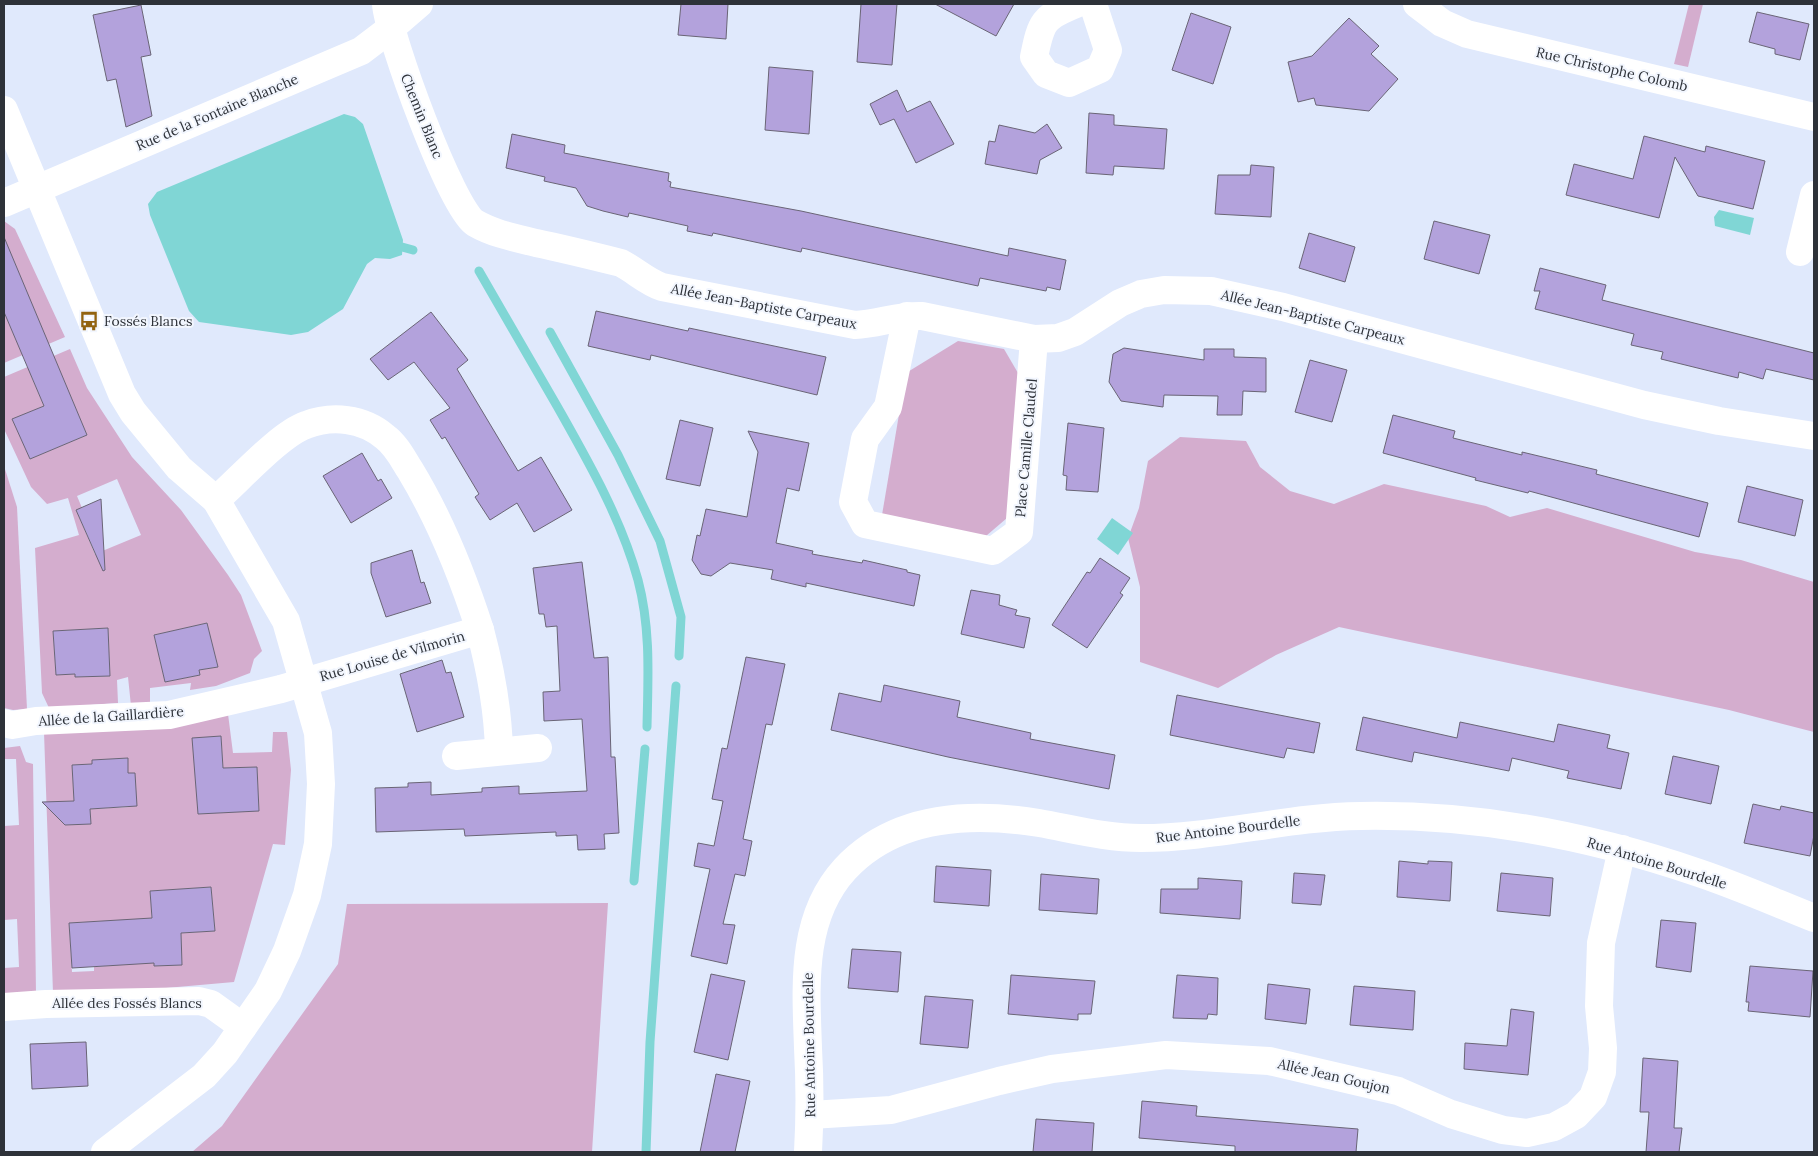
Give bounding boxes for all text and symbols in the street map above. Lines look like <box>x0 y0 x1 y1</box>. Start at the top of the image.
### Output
street label: Rue Christophe Colomb <box>1534 43 1690 95</box>
street label: Rue de la Fontaine Blanche <box>133 69 301 154</box>
street label: Chemin Blanc <box>397 71 447 161</box>
street label: Allée Jean-Baptiste Carpeaux <box>669 279 859 333</box>
street label: Allée Jean-Baptiste Carpeaux <box>1218 285 1407 349</box>
bus stop icon: Fossés Blancs <box>78 310 100 332</box>
place label: Fossés Blancs <box>104 312 192 330</box>
street label: Place Camille Claudel <box>1011 378 1041 518</box>
street label: Rue Louise de Vilmorin <box>317 627 467 685</box>
street label: Allée de la Gaillardière <box>37 702 185 730</box>
street label: Rue Antoine Bourdelle <box>1155 811 1302 847</box>
street label: Rue Antoine Bourdelle <box>1585 833 1729 893</box>
street label: Rue Antoine Bourdelle <box>799 972 819 1118</box>
street label: Allée des Fossés Blancs <box>51 994 202 1012</box>
street label: Allée Jean Goujon <box>1275 1054 1392 1098</box>

